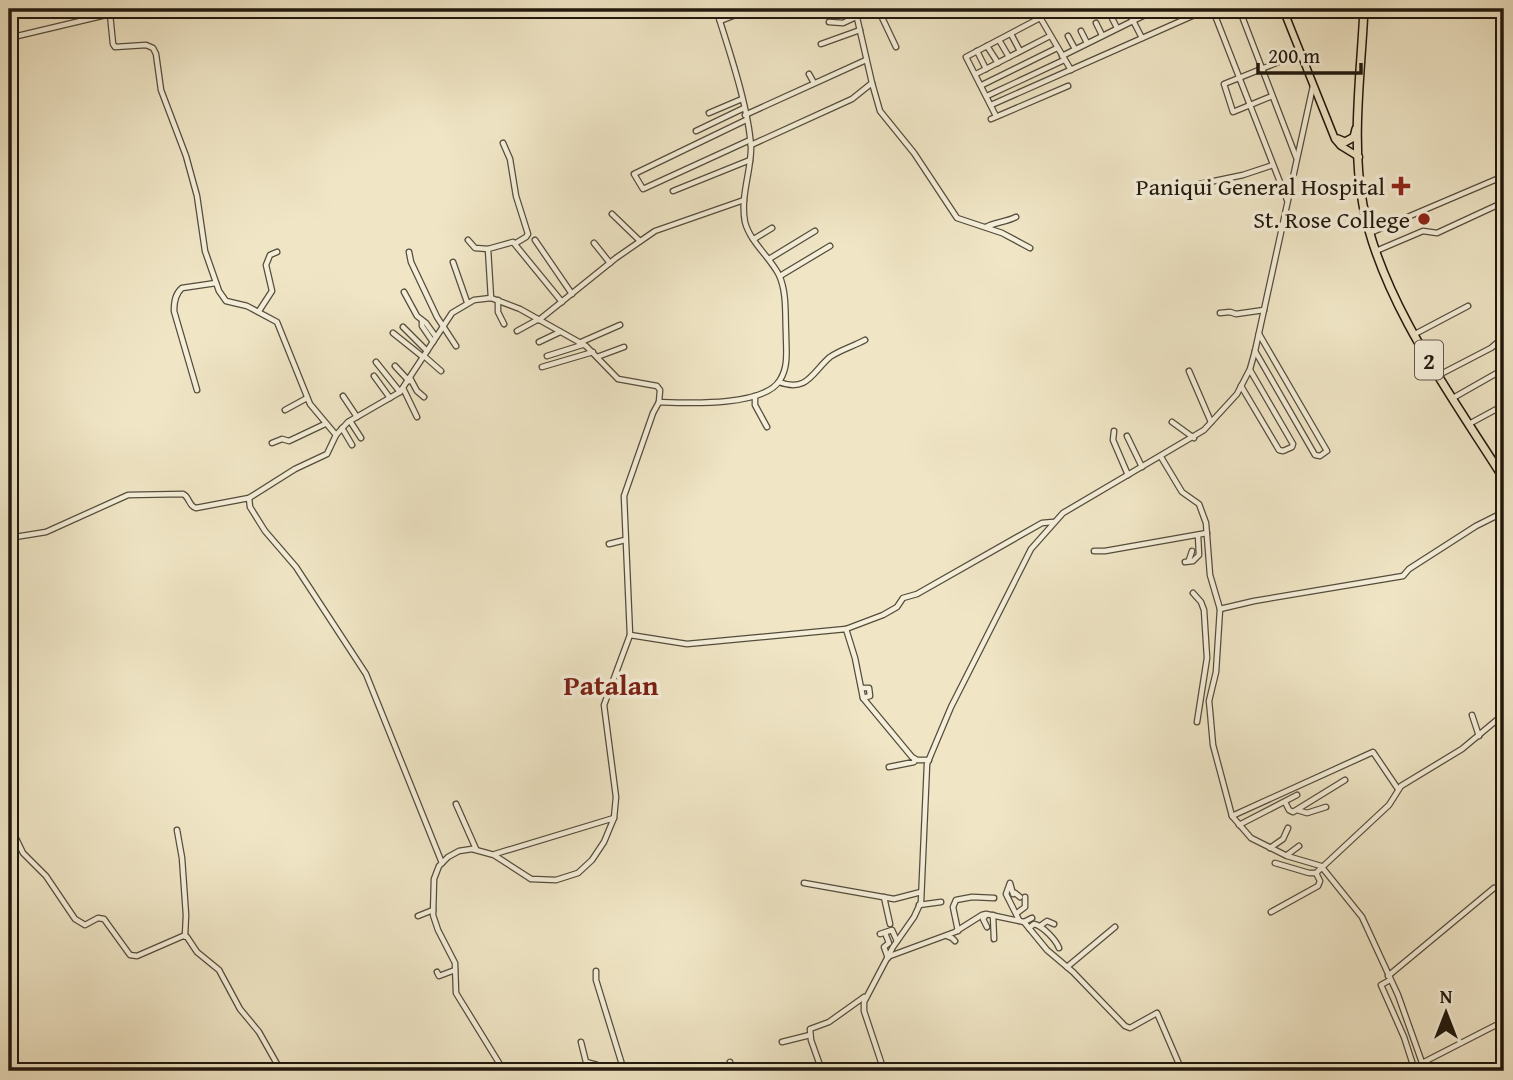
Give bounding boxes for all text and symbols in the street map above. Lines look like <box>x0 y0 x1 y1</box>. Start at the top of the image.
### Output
scale bar <box>1258 32 1361 76</box>
text: 200 m <box>1268 40 1320 71</box>
place label: Paniqui General Hospital <box>1136 169 1385 204</box>
marker: Paniqui General Hospital <box>1391 176 1411 196</box>
place label: St. Rose College <box>1253 202 1410 237</box>
marker: St. Rose College <box>1416 211 1432 227</box>
road number: 2 <box>1415 340 1443 380</box>
district label: Patalan <box>563 664 659 705</box>
north arrow <box>1412 978 1482 1048</box>
text: N <box>1440 982 1453 1010</box>

